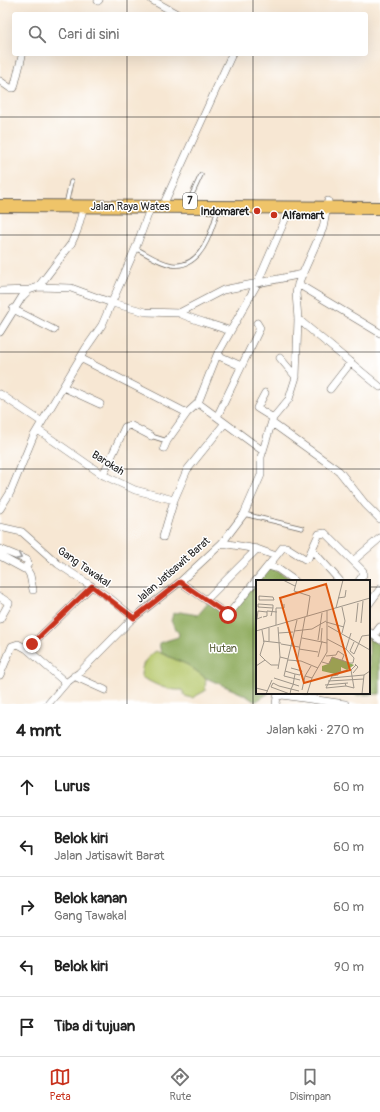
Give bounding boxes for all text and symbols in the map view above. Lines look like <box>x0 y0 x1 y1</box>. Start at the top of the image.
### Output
search box <box>12 12 368 56</box>
icon: search <box>26 23 48 45</box>
text: Cari di sini <box>58 25 119 44</box>
road number: 7 <box>183 193 197 209</box>
street label: Jalan Raya Wates <box>90 200 170 213</box>
place label: Indomaret <box>200 205 250 218</box>
marker: Indomaret <box>252 206 262 216</box>
place label: Alfamart <box>282 209 325 222</box>
marker: Alfamart <box>269 210 279 220</box>
street label: Barokah <box>89 448 127 478</box>
street label: Jalan Jatisawit Barat <box>133 534 213 606</box>
street label: Gang Tawakal <box>55 544 113 590</box>
one-way arrow <box>15 552 23 560</box>
inset map <box>256 580 370 694</box>
route start <box>219 606 237 624</box>
route end <box>23 635 41 653</box>
park label: Hutan <box>209 642 237 655</box>
text: 4 mnt <box>16 720 61 741</box>
text: Jalan kaki · 270 m <box>266 722 364 738</box>
icon: ahead <box>16 776 38 798</box>
text: Lurus <box>54 777 90 796</box>
text: 60 m <box>333 779 364 795</box>
text: Belok kiri <box>54 829 108 848</box>
icon: left <box>16 836 38 858</box>
text: 60 m <box>333 839 364 855</box>
text: Jalan Jatisawit Barat <box>54 848 165 864</box>
text: Belok kanan <box>54 889 127 908</box>
icon: right <box>16 896 38 918</box>
text: 60 m <box>333 899 364 915</box>
text: Gang Tawakal <box>54 908 127 924</box>
icon: left <box>16 956 38 978</box>
text: Belok kiri <box>54 957 108 976</box>
text: 90 m <box>334 959 364 975</box>
icon: arrive <box>16 1016 38 1038</box>
text: Tiba di tujuan <box>54 1017 135 1036</box>
tab: Peta <box>49 1066 71 1103</box>
tab: Rute <box>169 1066 191 1103</box>
tab: Disimpan <box>289 1066 331 1103</box>

